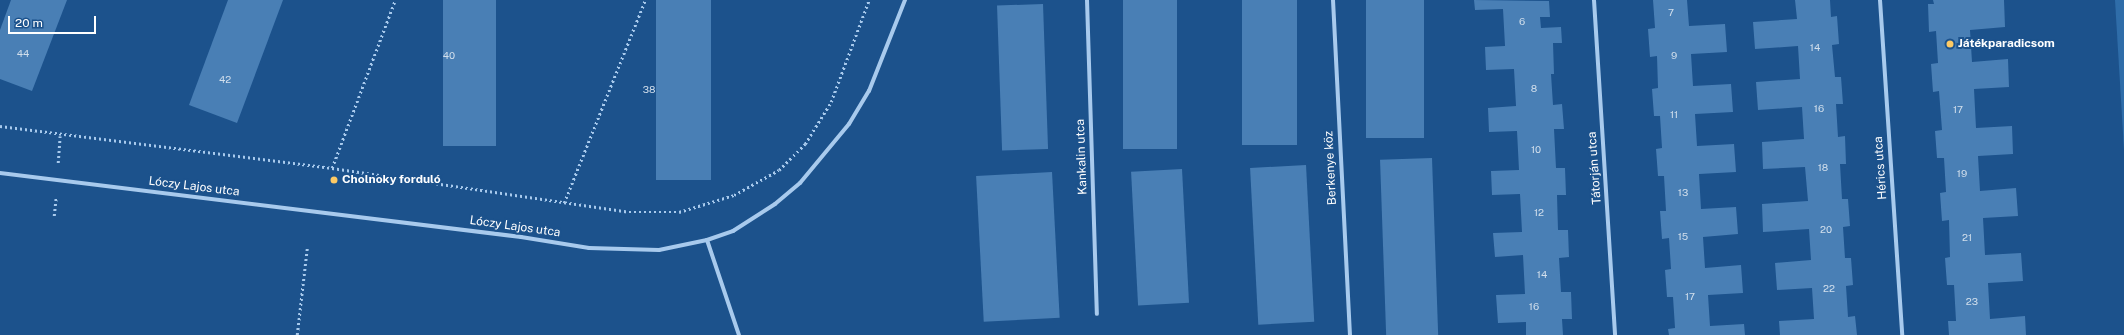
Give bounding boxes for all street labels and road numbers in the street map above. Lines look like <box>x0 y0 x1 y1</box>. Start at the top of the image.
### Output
street label: Kankalin utca <box>1073 119 1091 195</box>
street label: Berkenye köz <box>1322 130 1340 206</box>
street label: Tátorján utca <box>1585 131 1605 205</box>
street label: Hérics utca <box>1872 136 1890 200</box>
street label: Lóczy Lajos utca <box>148 174 240 200</box>
street label: Lóczy Lajos utca <box>469 213 561 241</box>

